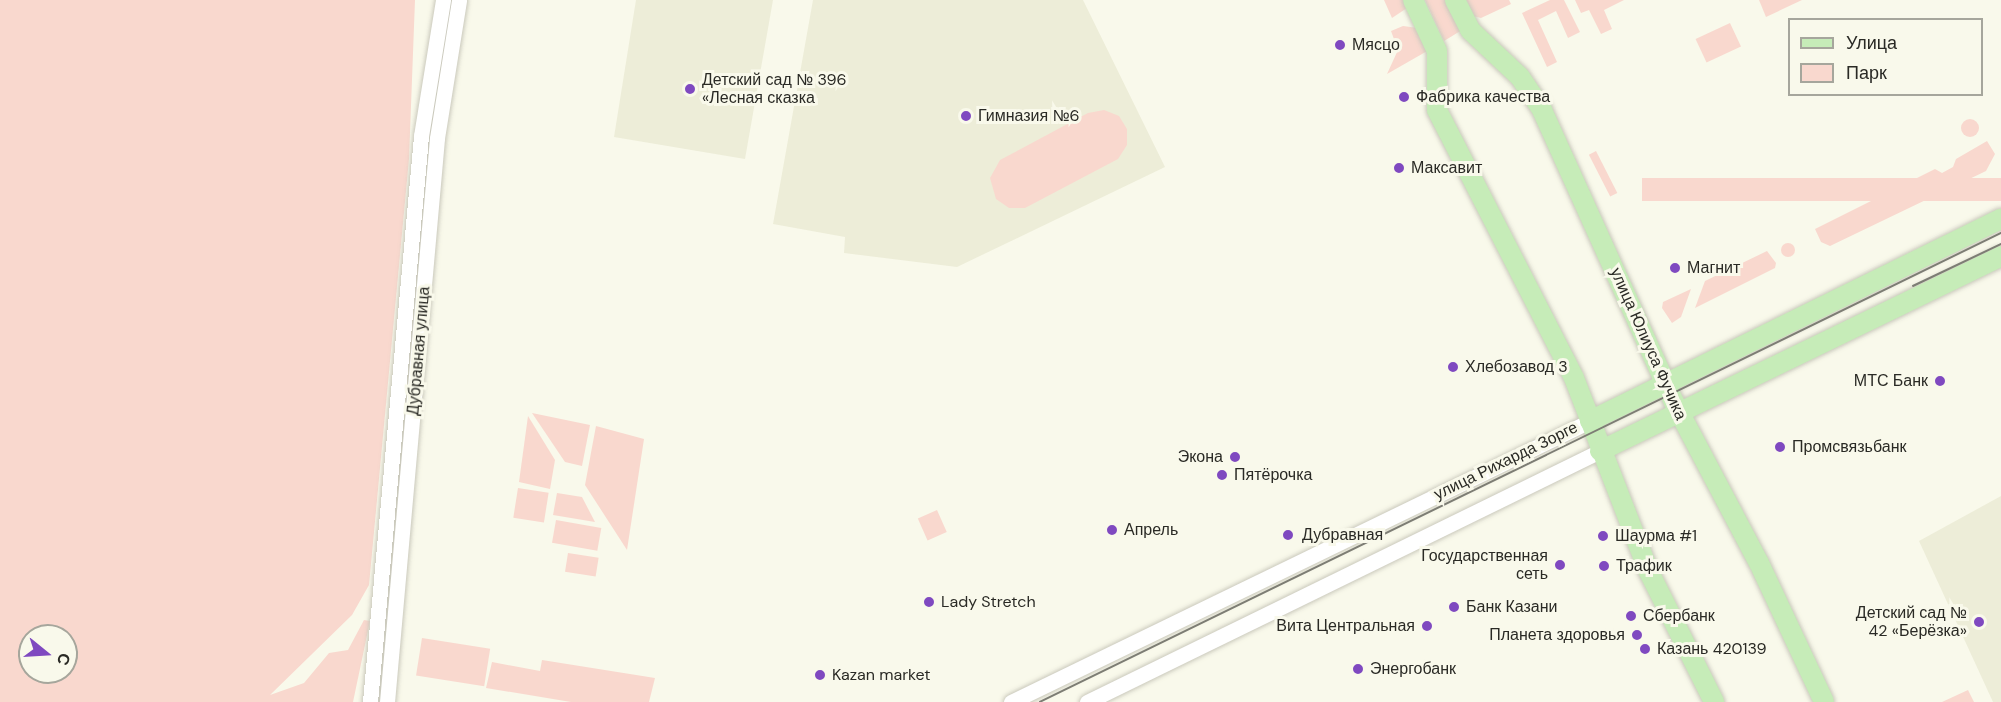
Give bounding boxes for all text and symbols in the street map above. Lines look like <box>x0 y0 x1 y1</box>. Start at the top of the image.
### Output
legend <box>1788 18 1983 96</box>
text: Улица <box>1846 31 1897 55</box>
place label: Мясцо <box>1352 35 1400 55</box>
marker: Мясцо <box>1333 38 1347 52</box>
text: Парк <box>1846 61 1887 85</box>
place label: Детский сад № 396 «Лесная сказка <box>702 70 846 108</box>
marker: Детский сад № 396 «Лесная сказка <box>683 82 697 96</box>
place label: Фабрика качества <box>1416 87 1550 107</box>
marker: Фабрика качества <box>1397 90 1411 104</box>
place label: Гимназия №6 <box>978 106 1080 126</box>
marker: Гимназия №6 <box>959 109 973 123</box>
place label: Максавит <box>1411 158 1482 178</box>
marker: Максавит <box>1392 161 1406 175</box>
place label: Магнит <box>1687 258 1740 278</box>
marker: Магнит <box>1668 261 1682 275</box>
street label: улица Юлиуса Фучика <box>1606 265 1690 423</box>
street label: Дубравная улица <box>404 286 434 416</box>
place label: Хлебозавод 3 <box>1465 357 1568 377</box>
marker: Хлебозавод 3 <box>1446 360 1460 374</box>
place label: МТС Банк <box>1854 371 1928 391</box>
marker: МТС Банк <box>1933 374 1947 388</box>
street label: улица Рихарда Зорге <box>1431 418 1581 504</box>
place label: Промсвязьбанк <box>1792 437 1906 457</box>
marker: Промсвязьбанк <box>1773 440 1787 454</box>
place label: Экона <box>1178 447 1223 467</box>
marker: Экона <box>1228 450 1242 464</box>
place label: Пятёрочка <box>1234 465 1312 485</box>
marker: Пятёрочка <box>1215 468 1229 482</box>
place label: Апрель <box>1124 520 1178 540</box>
marker: Апрель <box>1105 523 1119 537</box>
place label: Дубравная <box>1302 525 1383 545</box>
marker: Дубравная <box>1279 526 1297 544</box>
place label: Шаурма #1 <box>1615 526 1697 546</box>
marker: Шаурма #1 <box>1596 529 1610 543</box>
place label: Государственная сеть <box>1421 546 1548 584</box>
place label: Трафик <box>1616 556 1672 576</box>
marker: Государственная сеть <box>1553 558 1567 572</box>
marker: Трафик <box>1597 559 1611 573</box>
place label: Lady Stretch <box>941 592 1036 612</box>
marker: Lady Stretch <box>922 595 936 609</box>
place label: Банк Казани <box>1466 597 1558 617</box>
marker: Банк Казани <box>1447 600 1461 614</box>
place label: Детский сад № 42 «Берёзка» <box>1856 603 1967 641</box>
place label: Сбербанк <box>1643 606 1715 626</box>
marker: Сбербанк <box>1624 609 1638 623</box>
marker: Детский сад № 42 «Берёзка» <box>1972 615 1986 629</box>
place label: Вита Центральная <box>1276 616 1415 636</box>
marker: Вита Центральная <box>1420 619 1434 633</box>
north arrow <box>18 624 78 684</box>
place label: Планета здоровья <box>1489 625 1625 645</box>
marker: Планета здоровья <box>1630 628 1644 642</box>
place label: Казань 420139 <box>1657 639 1766 659</box>
marker: Казань 420139 <box>1638 642 1652 656</box>
text: С <box>52 650 75 668</box>
place label: Энергобанк <box>1370 659 1456 679</box>
marker: Энергобанк <box>1351 662 1365 676</box>
place label: Kazan market <box>832 665 931 685</box>
marker: Kazan market <box>813 668 827 682</box>

